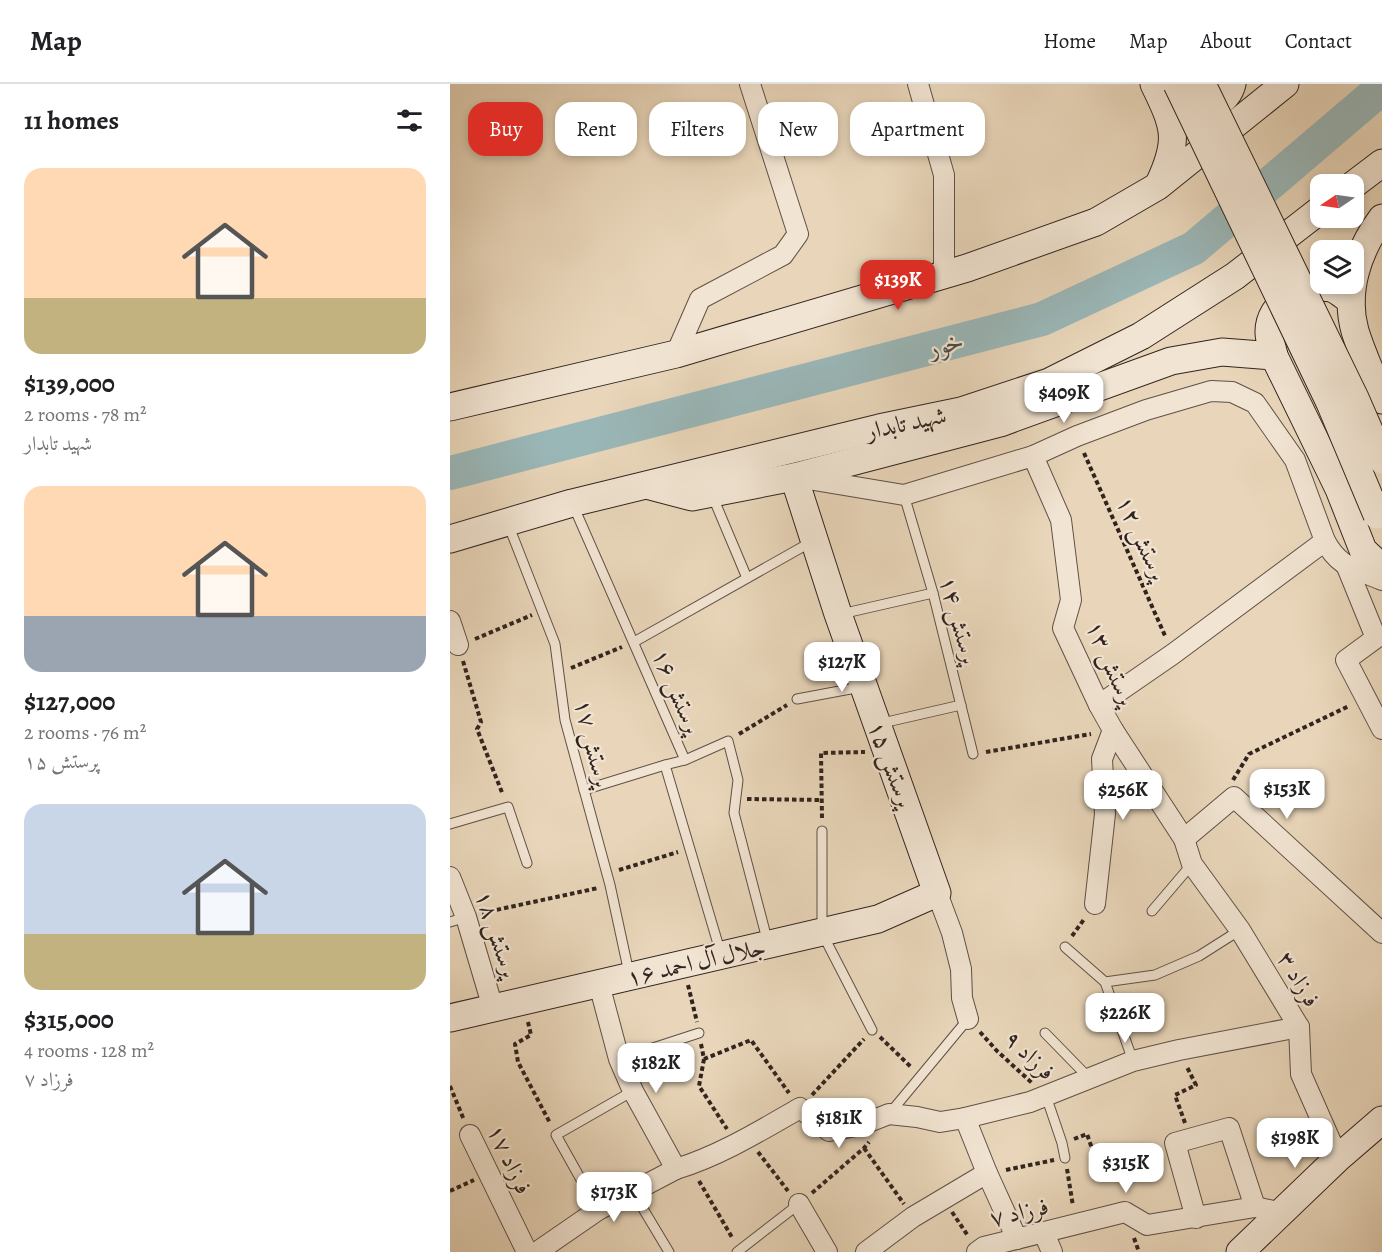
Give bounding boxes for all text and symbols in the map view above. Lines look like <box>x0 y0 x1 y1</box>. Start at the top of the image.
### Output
text: Map <box>30 22 82 60</box>
text: Home <box>1043 27 1096 55</box>
text: Map <box>1129 27 1167 55</box>
text: About <box>1200 27 1252 55</box>
text: Contact <box>1285 27 1352 55</box>
chip: Buy <box>468 102 543 156</box>
chip: Rent <box>555 102 637 156</box>
chip: Filters <box>649 102 746 156</box>
chip: New <box>758 102 838 156</box>
chip: Apartment <box>850 102 985 156</box>
text: 11 homes <box>24 103 119 138</box>
icon: filters <box>393 104 426 137</box>
north arrow <box>1310 174 1364 228</box>
map controls <box>1310 174 1364 294</box>
icon: home <box>171 207 279 315</box>
button: layers <box>1310 240 1364 294</box>
pin: $139K <box>856 260 940 311</box>
text: $139K <box>874 266 922 293</box>
water label: خور <box>922 322 968 366</box>
text: $139,000 <box>24 366 115 401</box>
pin: $409K <box>1022 373 1106 424</box>
text: $409K <box>1038 379 1090 406</box>
street label: شهید تابدار <box>861 399 949 448</box>
text: 2 rooms · 78 m² <box>24 401 147 428</box>
text: شهید تابدار <box>24 430 92 457</box>
street label: پرستش ۱۲ <box>1109 491 1176 588</box>
icon: home <box>171 525 279 633</box>
street label: پرستش ۱۴ <box>932 573 987 670</box>
street label: پرستش ۱۳ <box>1079 615 1144 713</box>
pin: $127K <box>800 642 884 693</box>
street label: پرستش ۱۶ <box>645 643 710 741</box>
text: $127K <box>818 648 866 675</box>
text: $127,000 <box>24 684 115 719</box>
street label: پرستش ۱۷ <box>567 696 619 793</box>
street label: پرستش ۱۵ <box>861 716 922 814</box>
text: 2 rooms · 76 m² <box>24 719 146 746</box>
text: پرستش ۱۵ <box>24 748 99 775</box>
pin: $153K <box>1245 769 1329 820</box>
pin: $256K <box>1081 770 1165 821</box>
text: $153K <box>1264 775 1310 802</box>
text: $256K <box>1098 776 1148 803</box>
icon: home <box>171 843 279 951</box>
street label: پرستش ۱۸ <box>468 886 527 984</box>
street label: جلال آل احمد ۱۶ <box>623 930 769 994</box>
street label: فرزاد ۳ <box>1270 945 1328 1013</box>
pin: $226K <box>1083 993 1167 1044</box>
text: $226K <box>1099 999 1151 1026</box>
text: $315,000 <box>24 1002 114 1037</box>
street label: فرزاد ۹ <box>997 1023 1063 1087</box>
text: 4 rooms · 128 m² <box>24 1037 154 1064</box>
pin: $182K <box>614 1043 698 1094</box>
text: $182K <box>632 1049 680 1076</box>
text: فرزاد ۷ <box>24 1066 74 1093</box>
pin: $181K <box>797 1098 881 1149</box>
text: $181K <box>816 1104 862 1131</box>
pin: $198K <box>1253 1118 1337 1169</box>
street label: فرزاد ۱۷ <box>480 1119 540 1199</box>
text: $198K <box>1271 1124 1319 1151</box>
pin: $315K <box>1084 1143 1168 1194</box>
text: $315K <box>1103 1149 1149 1176</box>
pin: $173K <box>572 1172 656 1223</box>
text: $173K <box>591 1178 637 1205</box>
street label: فرزاد ۷ <box>986 1190 1052 1234</box>

